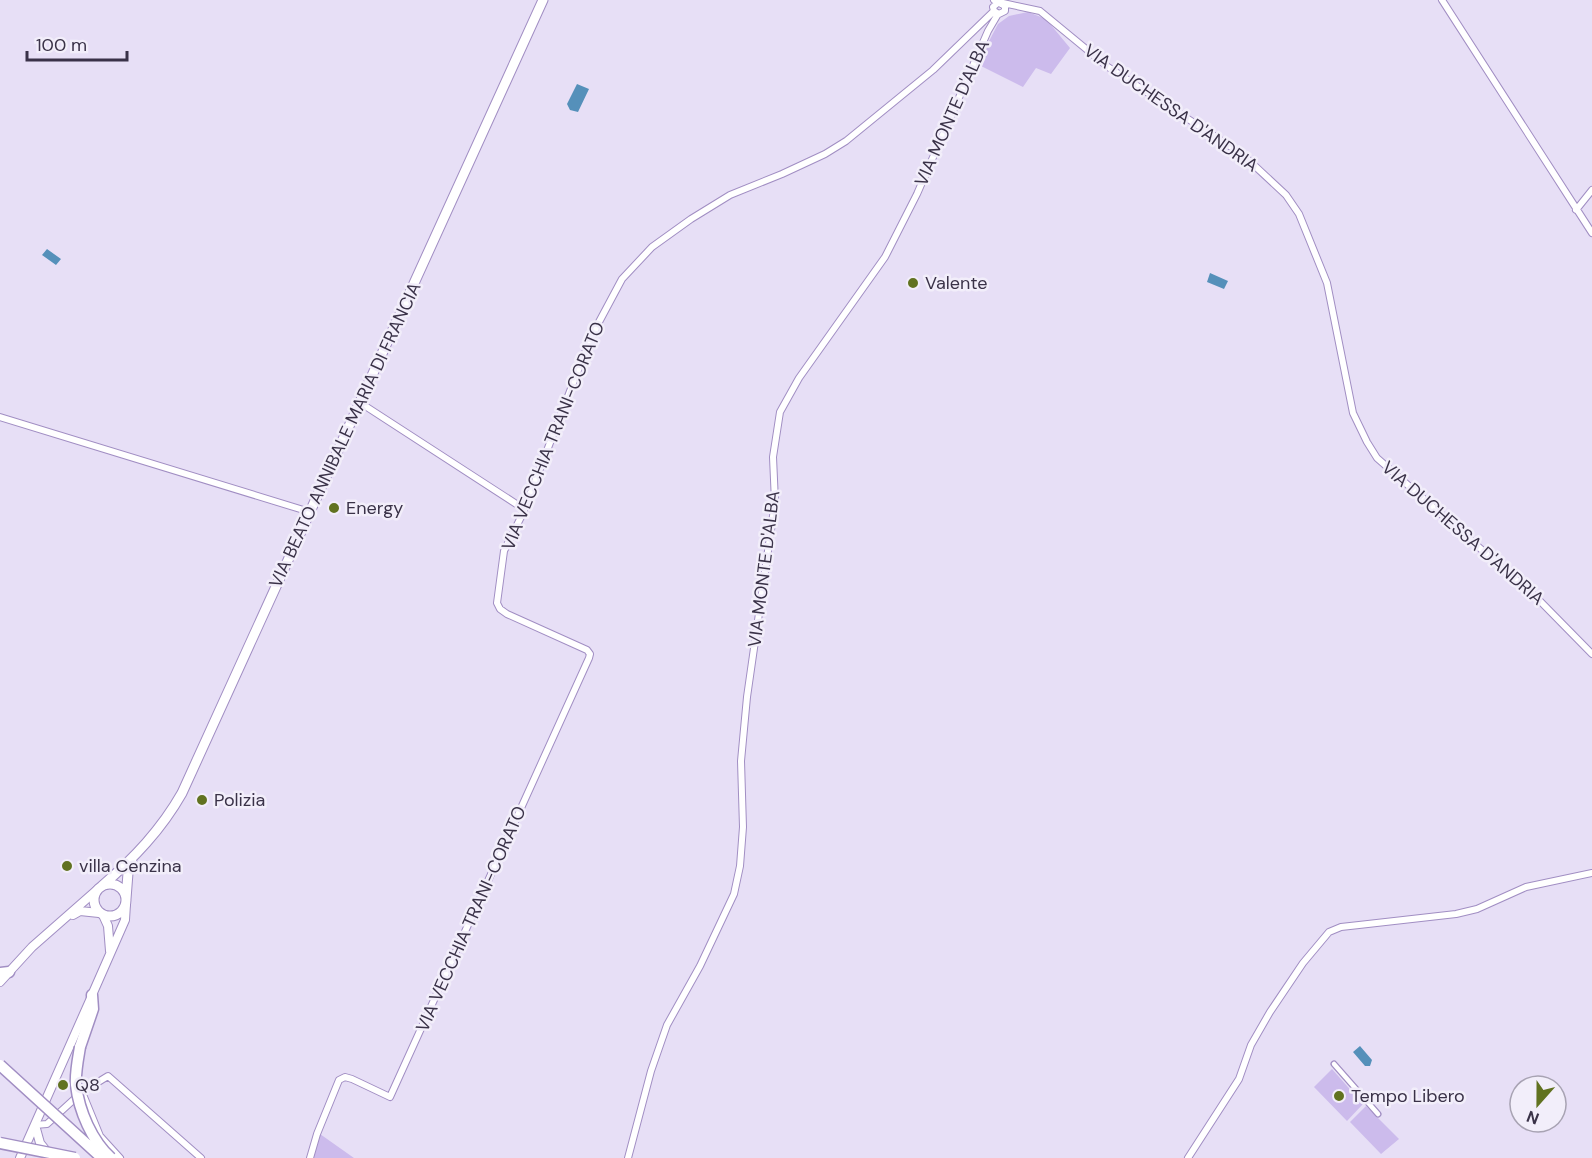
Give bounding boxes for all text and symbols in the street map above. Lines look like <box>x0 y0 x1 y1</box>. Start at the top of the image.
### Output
scale bar <box>27 24 128 62</box>
text: 100 m <box>36 33 87 57</box>
street label: VIA MONTE D'ALBA <box>909 36 995 190</box>
street label: VIA DUCHESSA D'ANDRIA <box>1079 39 1263 177</box>
place label: Valente <box>925 271 987 295</box>
marker: Valente <box>906 276 920 290</box>
street label: VIA BEATO ANNIBALE MARIA DI FRANCIA <box>263 278 427 592</box>
street label: VIA VECCHIA TRANI-CORATO <box>496 318 610 554</box>
street label: VIA DUCHESSA D'ANDRIA <box>1377 456 1549 610</box>
street label: VIA MONTE D'ALBA <box>742 489 786 649</box>
place label: Energy <box>346 496 403 520</box>
marker: Energy <box>327 501 341 515</box>
place label: Polizia <box>214 788 265 812</box>
marker: Polizia <box>195 793 209 807</box>
street label: VIA VECCHIA TRANI-CORATO <box>410 802 532 1036</box>
place label: villa Cenzina <box>79 854 182 878</box>
marker: villa Cenzina <box>60 859 74 873</box>
place label: Q8 <box>75 1073 100 1097</box>
north arrow <box>1508 1074 1568 1134</box>
marker: Q8 <box>56 1078 70 1092</box>
place label: Tempo Libero <box>1351 1084 1465 1108</box>
marker: Tempo Libero <box>1332 1089 1346 1103</box>
text: N <box>1524 1106 1542 1129</box>

